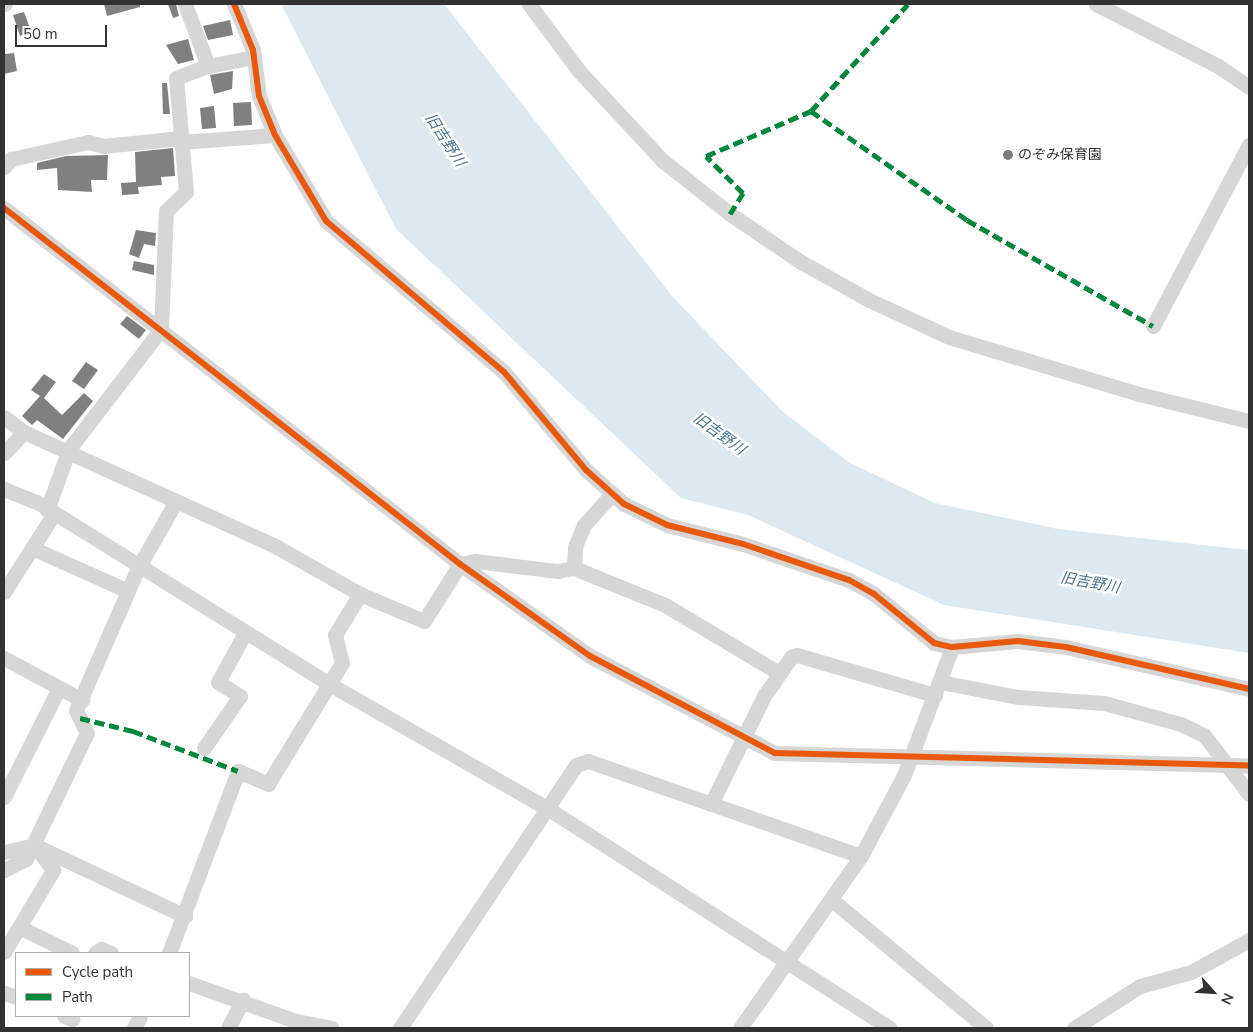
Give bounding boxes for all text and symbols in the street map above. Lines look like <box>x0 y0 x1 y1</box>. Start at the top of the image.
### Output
scale bar <box>18 15 110 47</box>
text: 50 m <box>23 24 58 44</box>
water label: 旧吉野川 <box>421 110 469 170</box>
place label: のぞみ保育園 <box>1018 147 1102 163</box>
marker: のぞみ保育園 <box>1002 149 1014 161</box>
water label: 旧吉野川 <box>689 409 749 459</box>
water label: 旧吉野川 <box>1059 569 1121 597</box>
legend <box>15 952 190 1017</box>
text: Cycle path <box>62 962 133 982</box>
north arrow <box>1188 967 1238 1017</box>
text: Path <box>62 987 93 1007</box>
text: N <box>1216 990 1238 1008</box>

